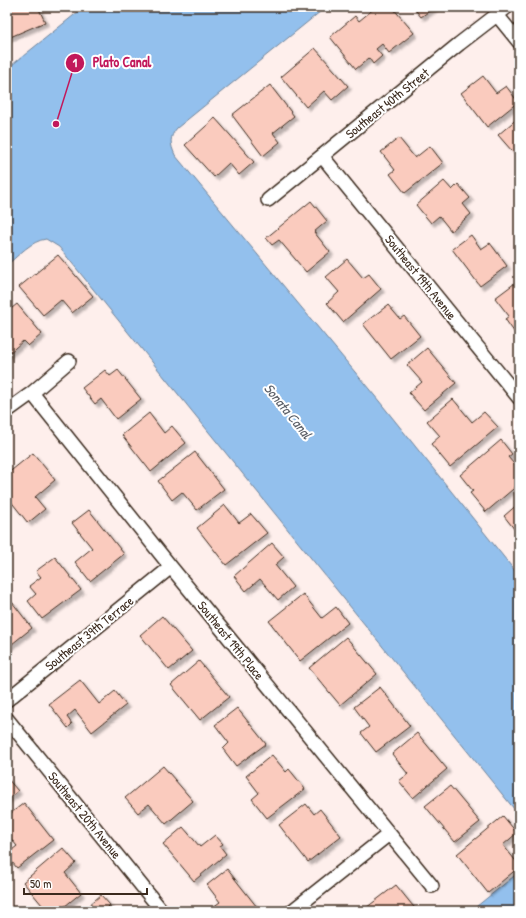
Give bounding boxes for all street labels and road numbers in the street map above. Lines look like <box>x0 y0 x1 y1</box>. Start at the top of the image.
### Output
street label: Southeast 40th Street <box>341 63 433 142</box>
street label: Southeast 19th Avenue <box>381 231 461 323</box>
street label: Southeast 39th Terrace <box>41 592 137 674</box>
street label: Southeast 19th Place <box>194 597 268 683</box>
street label: Southeast 20th Avenue <box>44 768 126 862</box>

